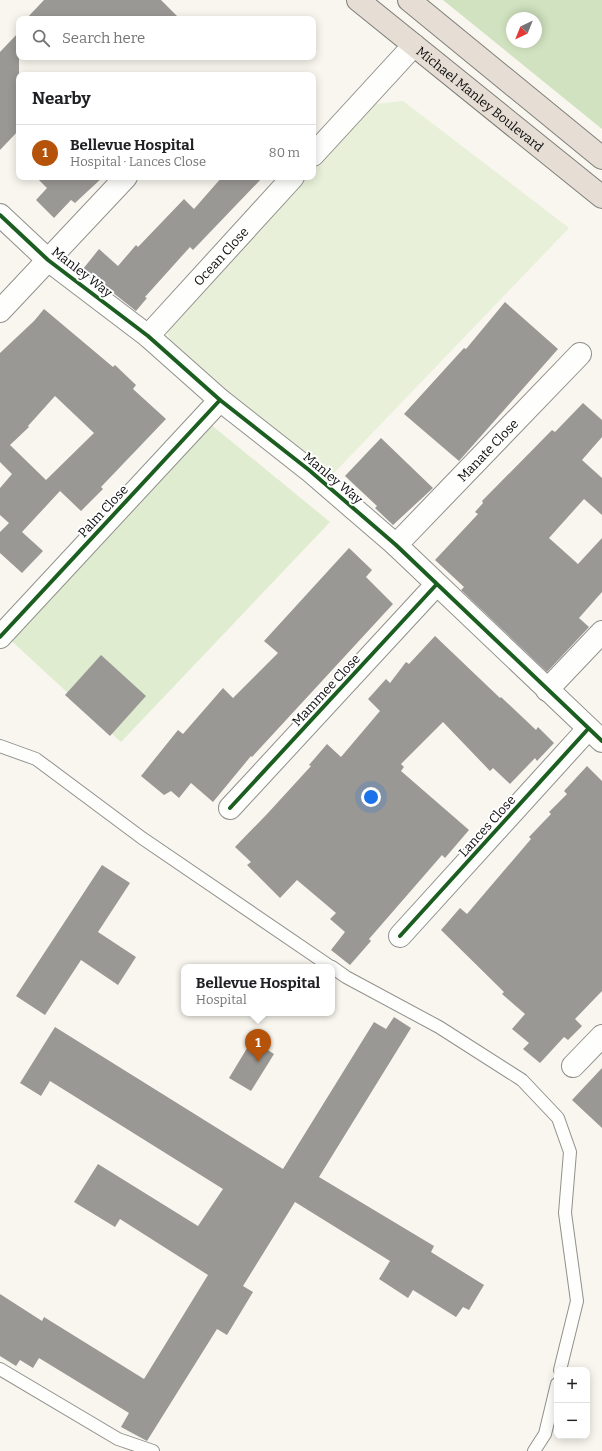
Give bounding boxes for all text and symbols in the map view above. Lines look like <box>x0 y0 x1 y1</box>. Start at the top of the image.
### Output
north arrow <box>506 12 542 48</box>
search box <box>16 16 316 60</box>
icon: search <box>30 27 52 49</box>
text: Search here <box>62 29 145 47</box>
street label: Michael Manley Boulevard <box>414 43 547 154</box>
text: Nearby <box>32 88 91 109</box>
text: Bellevue Hospital <box>70 136 194 154</box>
text: 1 <box>42 145 48 160</box>
text: 80 m <box>269 145 300 160</box>
text: Hospital · Lances Close <box>70 154 206 169</box>
street label: Ocean Close <box>190 224 251 288</box>
street label: Manley Way <box>49 244 115 300</box>
street label: Manate Close <box>454 416 521 484</box>
street label: Manley Way <box>300 449 366 507</box>
street label: Palm Close <box>75 482 131 540</box>
street label: Mammee Close <box>289 651 363 729</box>
your location <box>361 787 381 807</box>
street label: Lances Close <box>456 792 518 860</box>
popup <box>181 964 335 1016</box>
text: Bellevue Hospital <box>196 974 320 992</box>
text: Hospital <box>196 992 247 1007</box>
pin: 1 <box>245 1029 271 1062</box>
map controls <box>554 1367 590 1439</box>
button: + <box>554 1367 590 1403</box>
button: − <box>554 1403 590 1439</box>

